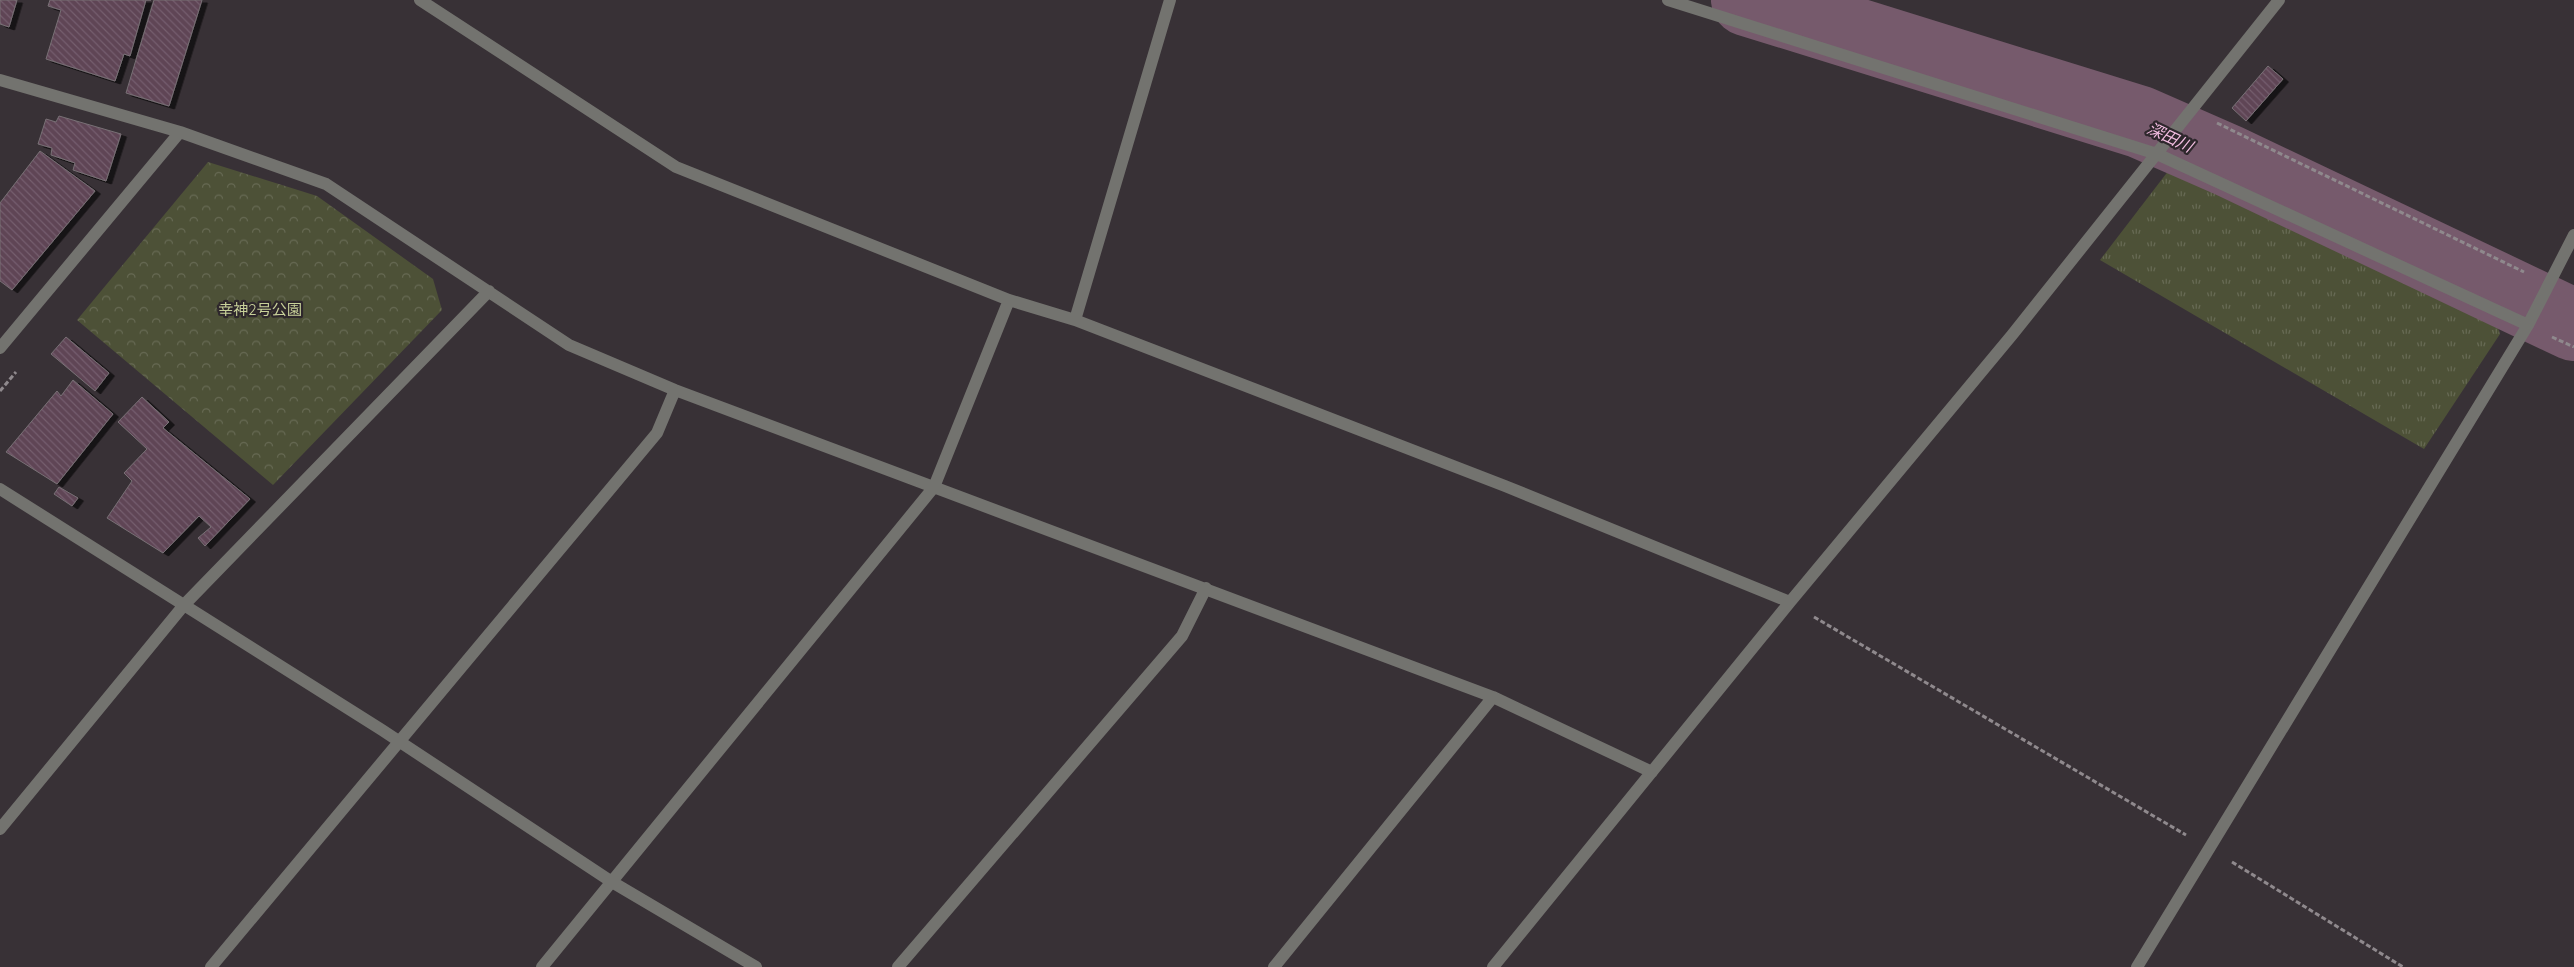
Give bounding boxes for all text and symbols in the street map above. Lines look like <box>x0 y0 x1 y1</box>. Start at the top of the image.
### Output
water label: 深田川 <box>2144 118 2198 157</box>
park label: 幸神2号公園 <box>218 300 302 319</box>

